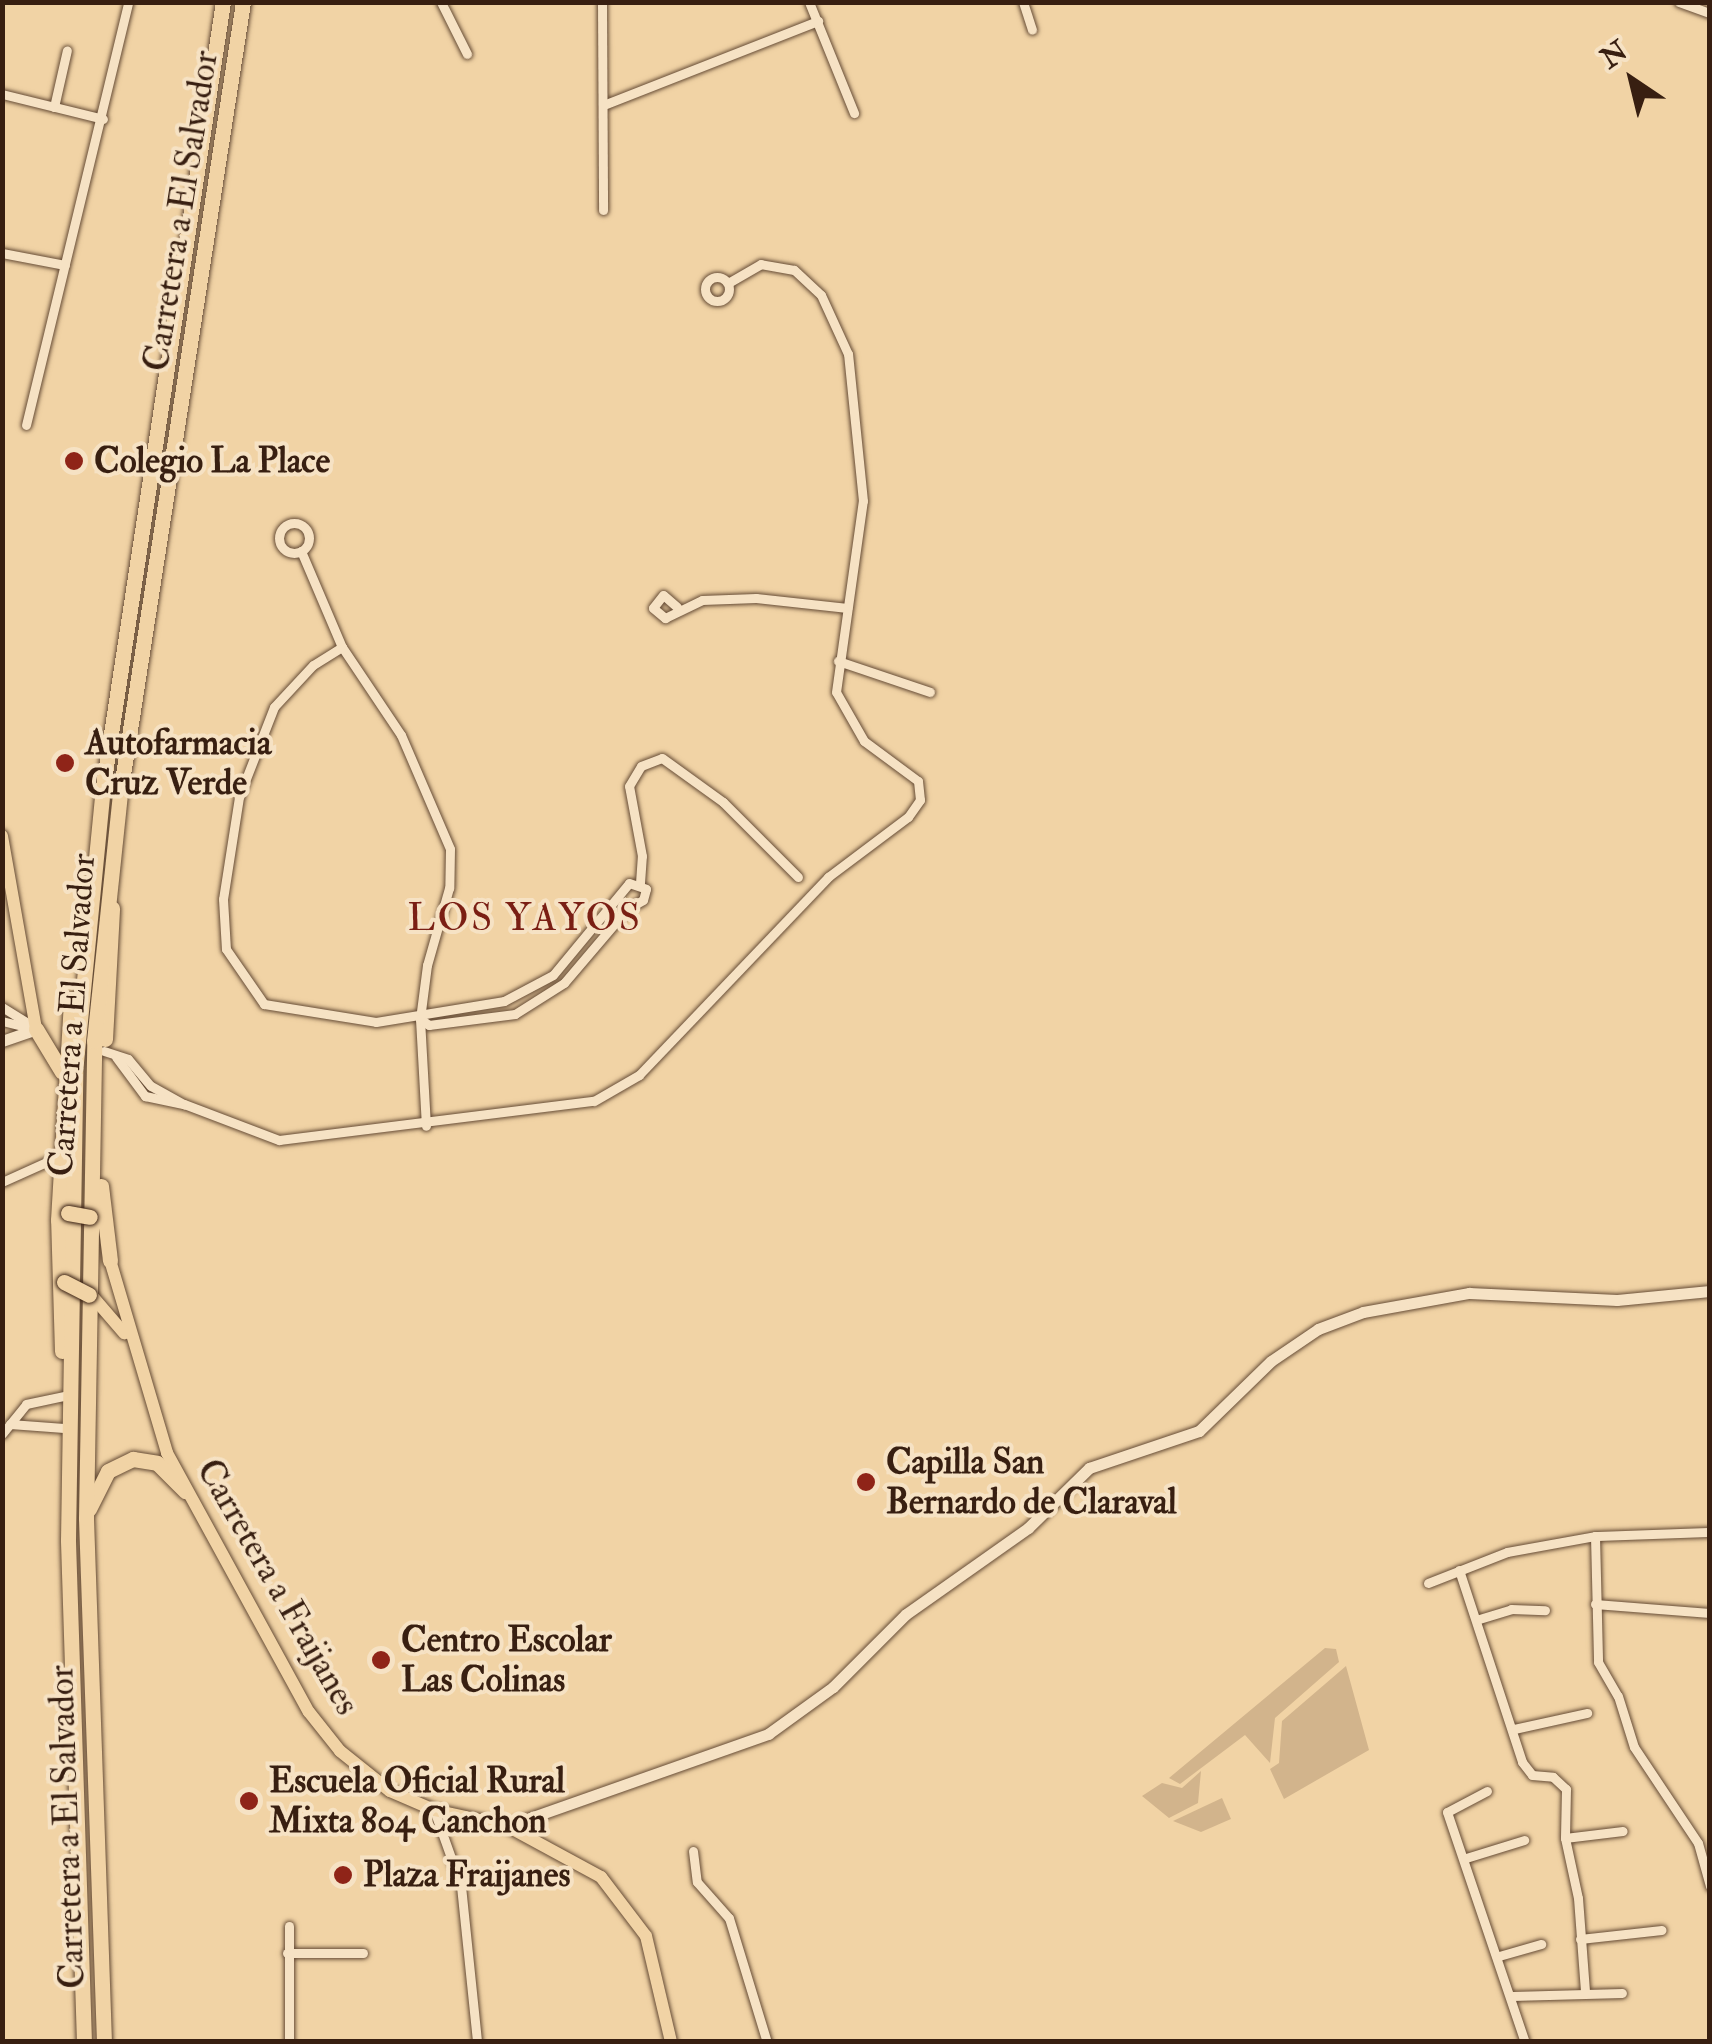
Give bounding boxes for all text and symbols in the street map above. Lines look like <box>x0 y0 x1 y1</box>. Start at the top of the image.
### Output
north arrow <box>1582 30 1682 130</box>
text: N <box>1594 33 1635 77</box>
street label: Carretera a El Salvador <box>135 48 227 374</box>
place label: Colegio La Place <box>94 440 330 482</box>
marker: Colegio La Place <box>63 450 85 472</box>
place label: Autofarmacia Cruz Verde <box>85 722 271 804</box>
marker: Autofarmacia Cruz Verde <box>54 752 76 774</box>
street label: Carretera a El Salvador <box>40 852 104 1178</box>
district label: LOS YAYOS <box>408 896 642 942</box>
place label: Capilla San Bernardo de Claraval <box>886 1441 1177 1523</box>
street label: Carretera a Fraijanes <box>188 1452 368 1722</box>
marker: Capilla San Bernardo de Claraval <box>855 1471 877 1493</box>
place label: Centro Escolar Las Colinas <box>401 1619 612 1701</box>
marker: Centro Escolar Las Colinas <box>370 1649 392 1671</box>
street label: Carretera a El Salvador <box>40 1665 94 1989</box>
place label: Escuela Oficial Rural Mixta 804 Canchon <box>269 1760 565 1842</box>
marker: Escuela Oficial Rural Mixta 804 Canchon <box>238 1790 260 1812</box>
place label: Plaza Fraijanes <box>363 1854 570 1896</box>
marker: Plaza Fraijanes <box>332 1864 354 1886</box>

